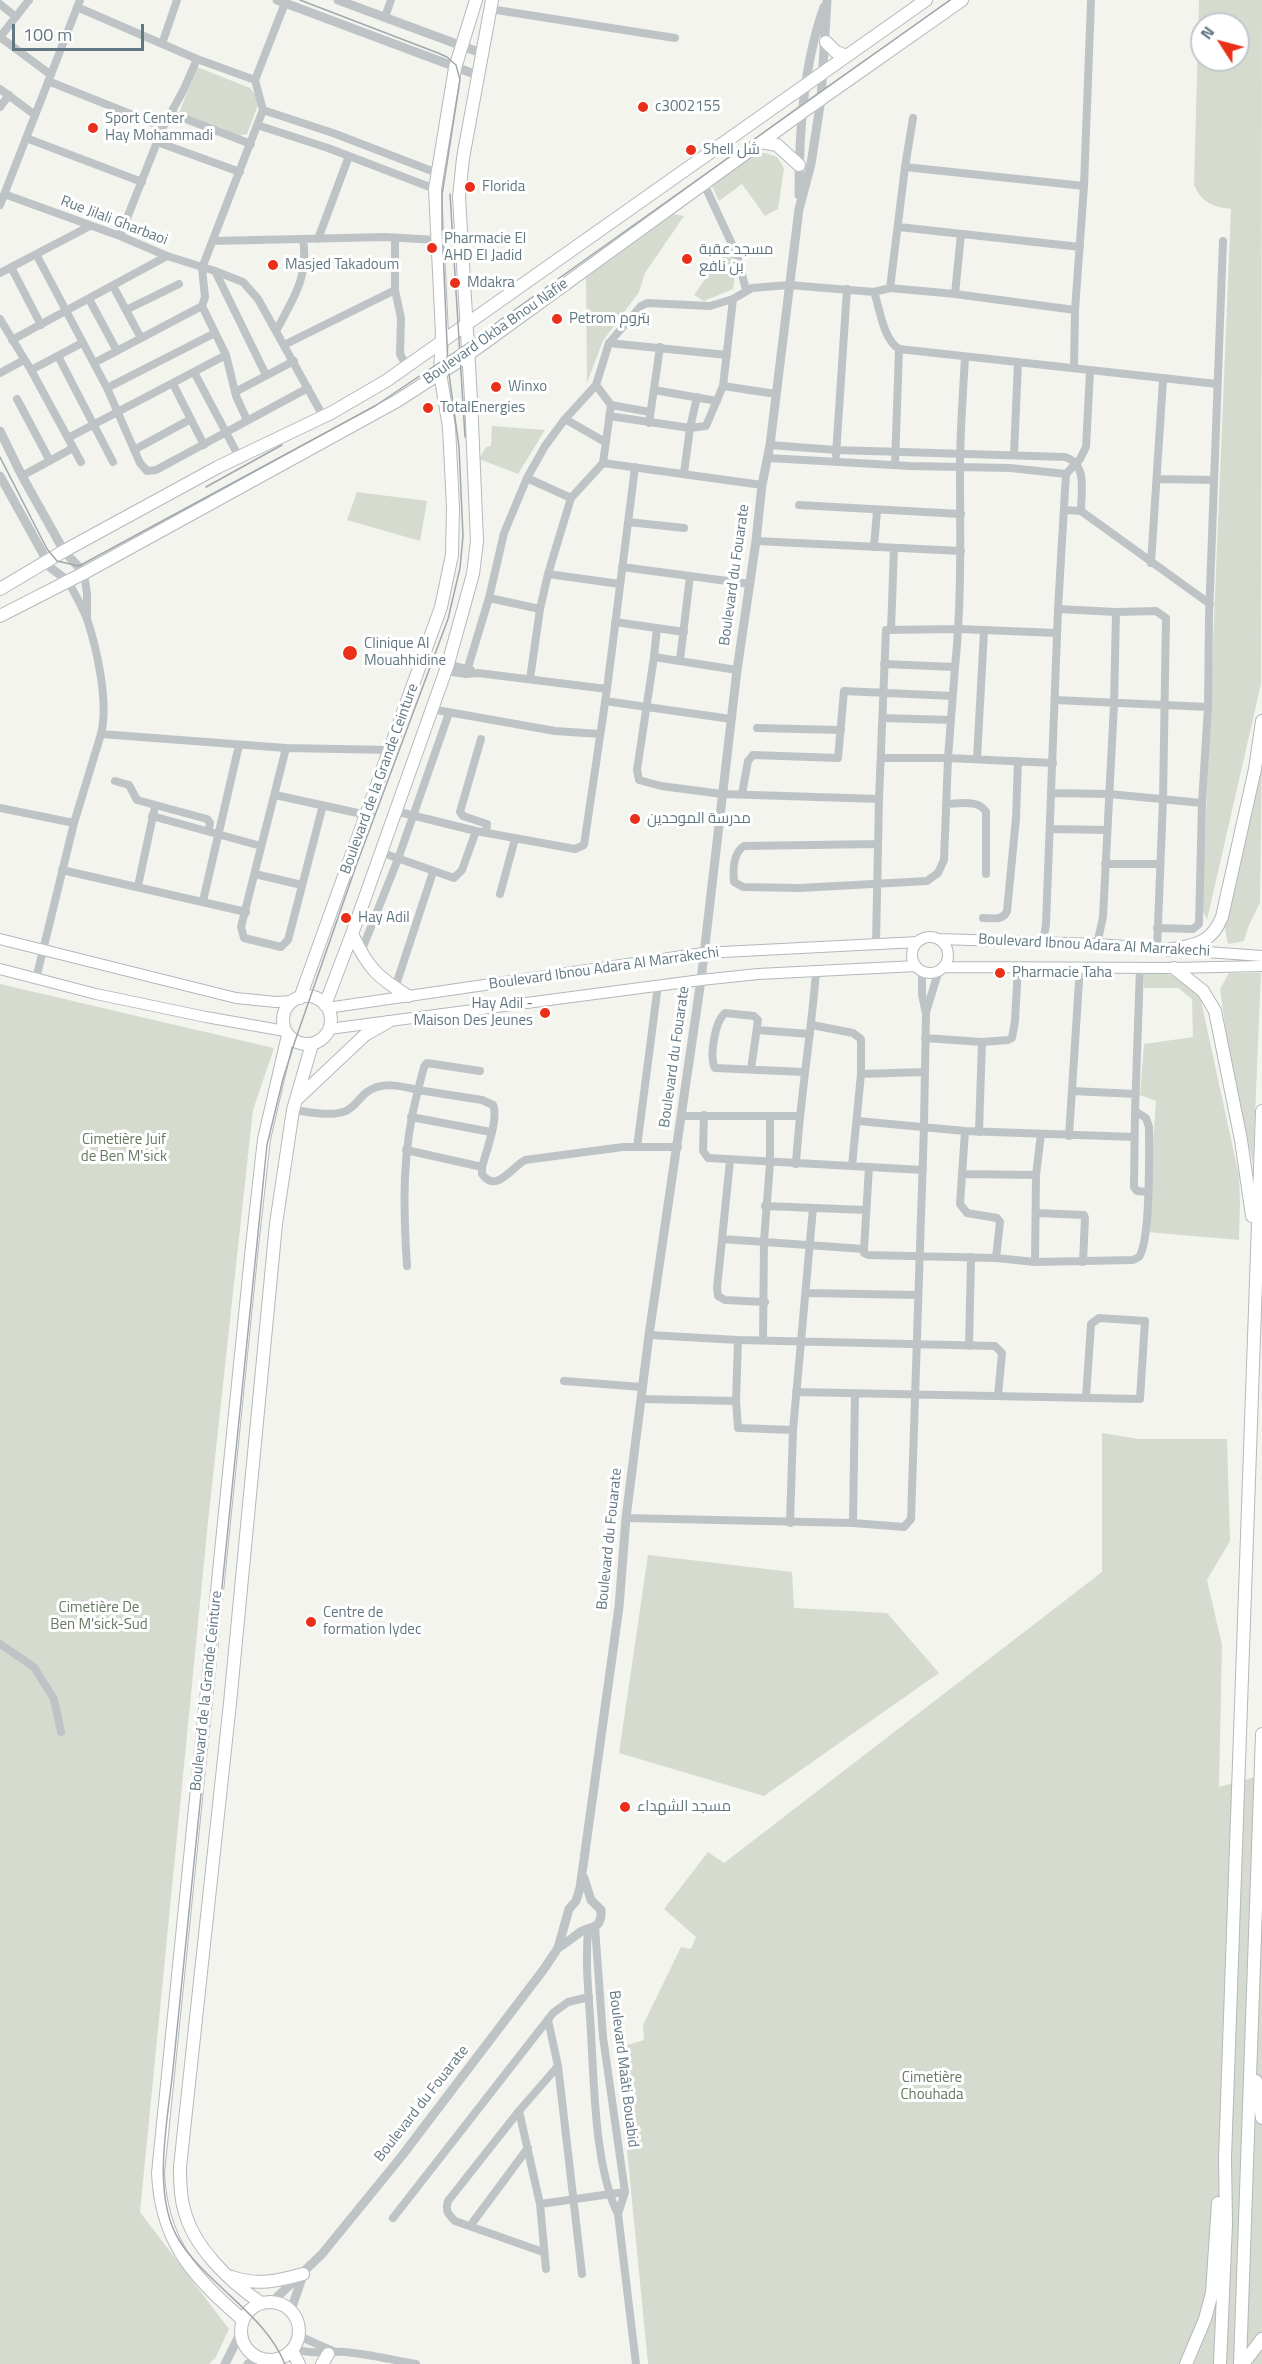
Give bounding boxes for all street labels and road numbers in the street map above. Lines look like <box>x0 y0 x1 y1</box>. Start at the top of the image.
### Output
street label: Rue Jilali Gharbaoi <box>58 192 170 250</box>
street label: Boulevard Okba Bnou Nafie <box>420 275 572 389</box>
street label: Boulevard du Fouarate <box>716 503 754 647</box>
street label: Boulevard de la Grande Ceinture <box>337 681 423 877</box>
street label: Boulevard Ibnou Adara Al Marrakechi <box>978 931 1210 961</box>
street label: Boulevard Ibnou Adara Al Marrakechi <box>488 944 720 994</box>
street label: Boulevard du Fouarate <box>656 985 694 1129</box>
street label: Boulevard du Fouarate <box>594 1467 626 1611</box>
street label: Boulevard de la Grande Ceinture <box>188 1590 226 1792</box>
street label: Boulevard Maâti Bouabid <box>604 1989 642 2149</box>
street label: Boulevard du Fouarate <box>371 2042 473 2166</box>

